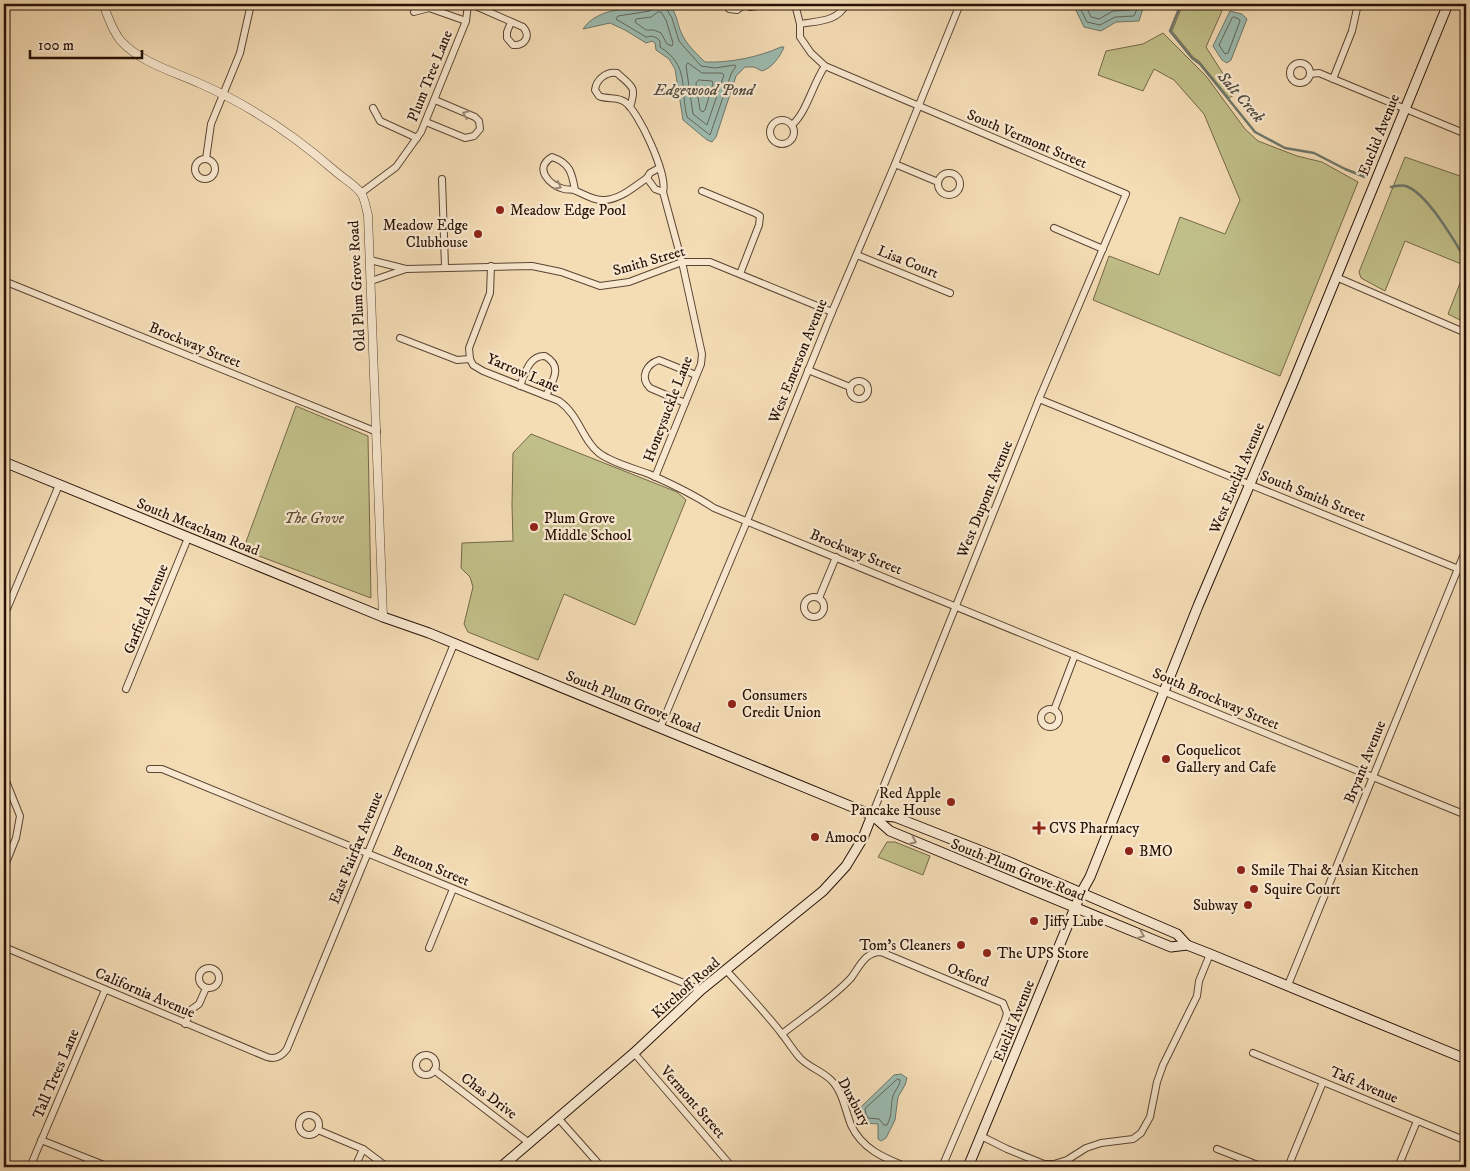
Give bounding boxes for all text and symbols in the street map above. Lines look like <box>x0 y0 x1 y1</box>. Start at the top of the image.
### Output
street label: Plum Tree Lane <box>403 27 457 125</box>
scale bar <box>30 28 142 60</box>
text: 100 m <box>38 36 74 55</box>
water label: Salt Creek <box>1213 66 1269 127</box>
water label: Edgewood Pond <box>653 80 756 100</box>
street label: Euclid Avenue <box>1354 91 1404 179</box>
street label: South Vermont Street <box>964 105 1090 173</box>
one-way arrow <box>462 109 471 120</box>
one-way arrow <box>553 180 562 190</box>
place label: Meadow Edge Pool <box>510 201 626 220</box>
marker: Meadow Edge Pool <box>494 204 506 216</box>
place label: Meadow Edge Clubhouse <box>383 216 468 252</box>
street label: Old Plum Grove Road <box>344 220 370 352</box>
marker: Meadow Edge Clubhouse <box>472 228 484 240</box>
street label: Lisa Court <box>875 241 941 283</box>
street label: Smith Street <box>611 242 688 280</box>
street label: West Emerson Avenue <box>764 296 832 427</box>
street label: Brockway Street <box>146 318 244 372</box>
street label: Yarrow Lane <box>484 349 562 397</box>
street label: Honeysuckle Lane <box>639 353 697 465</box>
street label: West Euclid Avenue <box>1205 420 1269 537</box>
street label: West Dupont Avenue <box>952 438 1017 561</box>
street label: South Smith Street <box>1257 466 1369 526</box>
street label: South Meacham Road <box>134 494 263 560</box>
park label: The Grove <box>284 509 345 528</box>
place label: Plum Grove Middle School <box>544 509 632 545</box>
marker: Plum Grove Middle School <box>528 521 540 533</box>
street label: Brockway Street <box>807 525 905 579</box>
street label: Garfield Avenue <box>119 561 173 657</box>
street label: South Brockway Street <box>1150 664 1283 734</box>
street label: South Plum Grove Road <box>563 666 704 738</box>
place label: Consumers Credit Union <box>742 686 821 722</box>
marker: Consumers Credit Union <box>726 698 738 710</box>
street label: Bryant Avenue <box>1340 718 1390 806</box>
place label: Coquelicot Gallery and Cafe <box>1176 741 1276 777</box>
marker: Coquelicot Gallery and Cafe <box>1160 753 1172 765</box>
place label: Red Apple Pancake House <box>850 784 941 820</box>
street label: East Fairfax Avenue <box>325 789 387 907</box>
marker: Red Apple Pancake House <box>945 796 957 808</box>
place label: CVS Pharmacy <box>1049 819 1140 838</box>
marker: CVS Pharmacy <box>1033 822 1045 834</box>
place label: Amoco <box>825 828 867 847</box>
marker: Amoco <box>809 831 821 843</box>
one-way arrow <box>908 834 917 845</box>
street label: South Plum Grove Road <box>948 834 1089 906</box>
street label: Benton Street <box>390 841 473 891</box>
place label: BMO <box>1139 842 1173 861</box>
marker: BMO <box>1123 845 1135 857</box>
place label: Smile Thai & Asian Kitchen <box>1251 861 1419 880</box>
marker: Smile Thai & Asian Kitchen <box>1235 864 1247 876</box>
place label: Squire Court <box>1264 880 1340 899</box>
marker: Squire Court <box>1248 883 1260 895</box>
place label: Subway <box>1193 896 1239 915</box>
marker: Subway <box>1242 899 1254 911</box>
place label: Jiffy Lube <box>1042 912 1104 931</box>
marker: Jiffy Lube <box>1028 915 1040 927</box>
one-way arrow <box>1137 929 1145 939</box>
place label: Tom's Cleaners <box>859 936 951 955</box>
marker: Tom's Cleaners <box>955 939 967 951</box>
place label: The UPS Store <box>997 944 1089 963</box>
marker: The UPS Store <box>981 947 993 959</box>
street label: Kirchoff Road <box>648 953 724 1023</box>
street label: Oxford <box>945 958 992 992</box>
street label: California Avenue <box>92 963 198 1023</box>
street label: Euclid Avenue <box>989 977 1039 1065</box>
street label: Tall Trees Lane <box>29 1026 83 1122</box>
street label: Vermont Street <box>656 1061 730 1142</box>
street label: Taft Avenue <box>1327 1062 1401 1108</box>
street label: Chas Drive <box>457 1069 521 1123</box>
street label: Duxbury <box>833 1074 875 1131</box>

